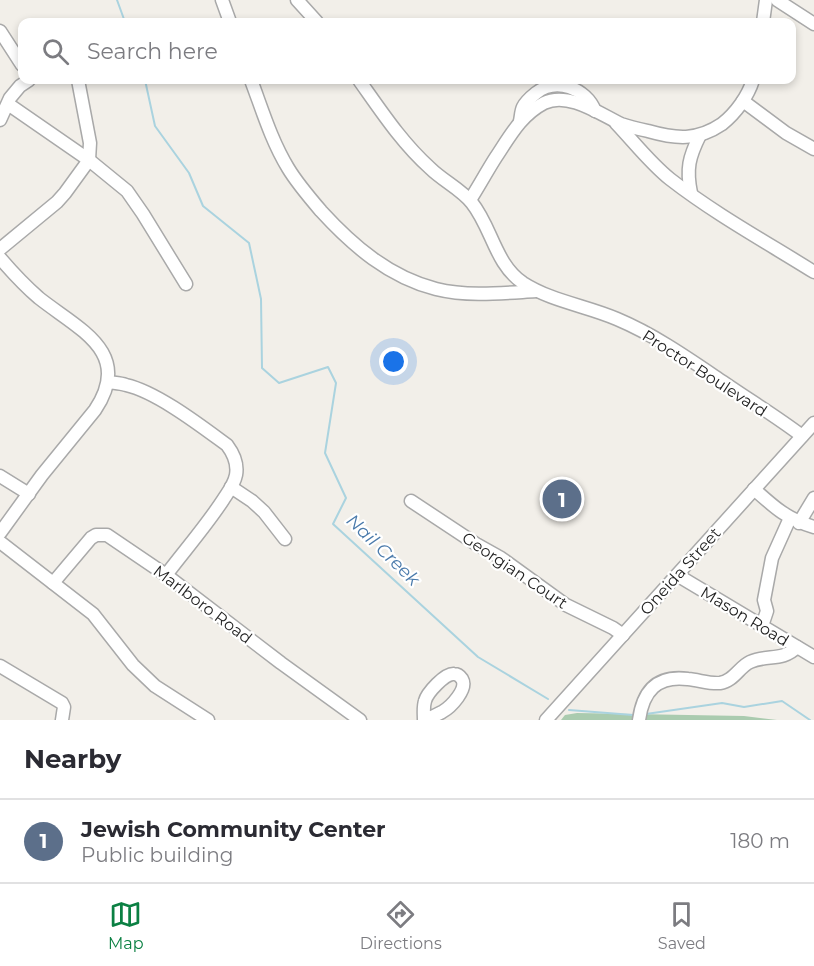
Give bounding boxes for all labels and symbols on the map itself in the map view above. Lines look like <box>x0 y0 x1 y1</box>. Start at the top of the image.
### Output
street label: Proctor Boulevard <box>639 326 771 421</box>
your location <box>379 347 408 376</box>
pin: 1 <box>542 476 582 522</box>
water label: Nail Creek <box>342 510 425 591</box>
street label: Oneida Street <box>636 523 725 619</box>
street label: Georgian Court <box>458 528 571 613</box>
street label: Marlboro Road <box>150 561 256 648</box>
street label: Mason Road <box>697 583 792 650</box>

